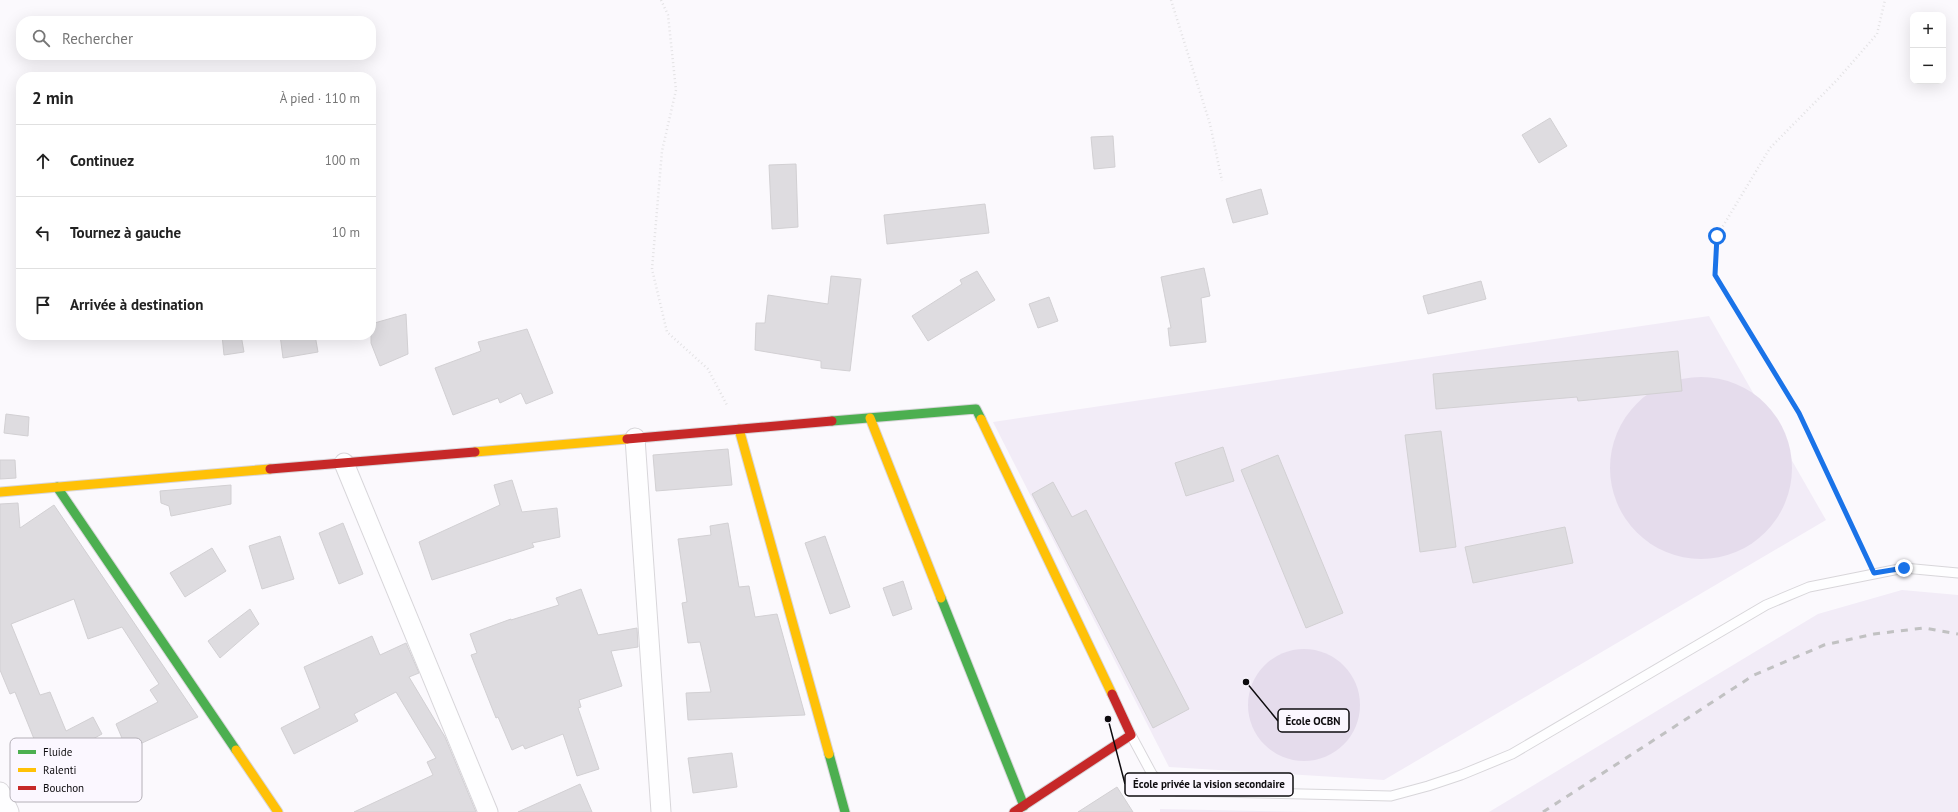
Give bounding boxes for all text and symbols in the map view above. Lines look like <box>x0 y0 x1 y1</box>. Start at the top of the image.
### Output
map controls <box>1910 12 1946 84</box>
button: + <box>1910 12 1946 48</box>
search box <box>16 16 376 60</box>
icon: search <box>30 27 52 49</box>
text: Rechercher <box>62 29 133 48</box>
button: − <box>1910 48 1946 84</box>
text: 2 min <box>32 87 73 109</box>
text: À pied · 110 m <box>280 90 360 107</box>
icon: ahead <box>32 150 54 172</box>
text: Continuez <box>70 151 134 170</box>
text: 100 m <box>325 152 360 169</box>
icon: left <box>32 222 54 244</box>
text: Tournez à gauche <box>70 223 181 242</box>
text: 10 m <box>332 224 360 241</box>
route start <box>1708 227 1726 245</box>
icon: arrive <box>32 294 54 316</box>
text: Arrivée à destination <box>70 295 203 314</box>
route end <box>1895 559 1913 577</box>
callout: École OCBN <box>1278 709 1349 732</box>
text: École OCBN <box>1286 714 1340 728</box>
legend <box>10 738 142 802</box>
text: Fluide <box>43 745 73 759</box>
text: Ralenti <box>43 763 76 777</box>
callout: École privée la vision secondaire <box>1125 773 1293 796</box>
text: École privée la vision secondaire <box>1133 777 1285 791</box>
text: Bouchon <box>43 781 84 795</box>

